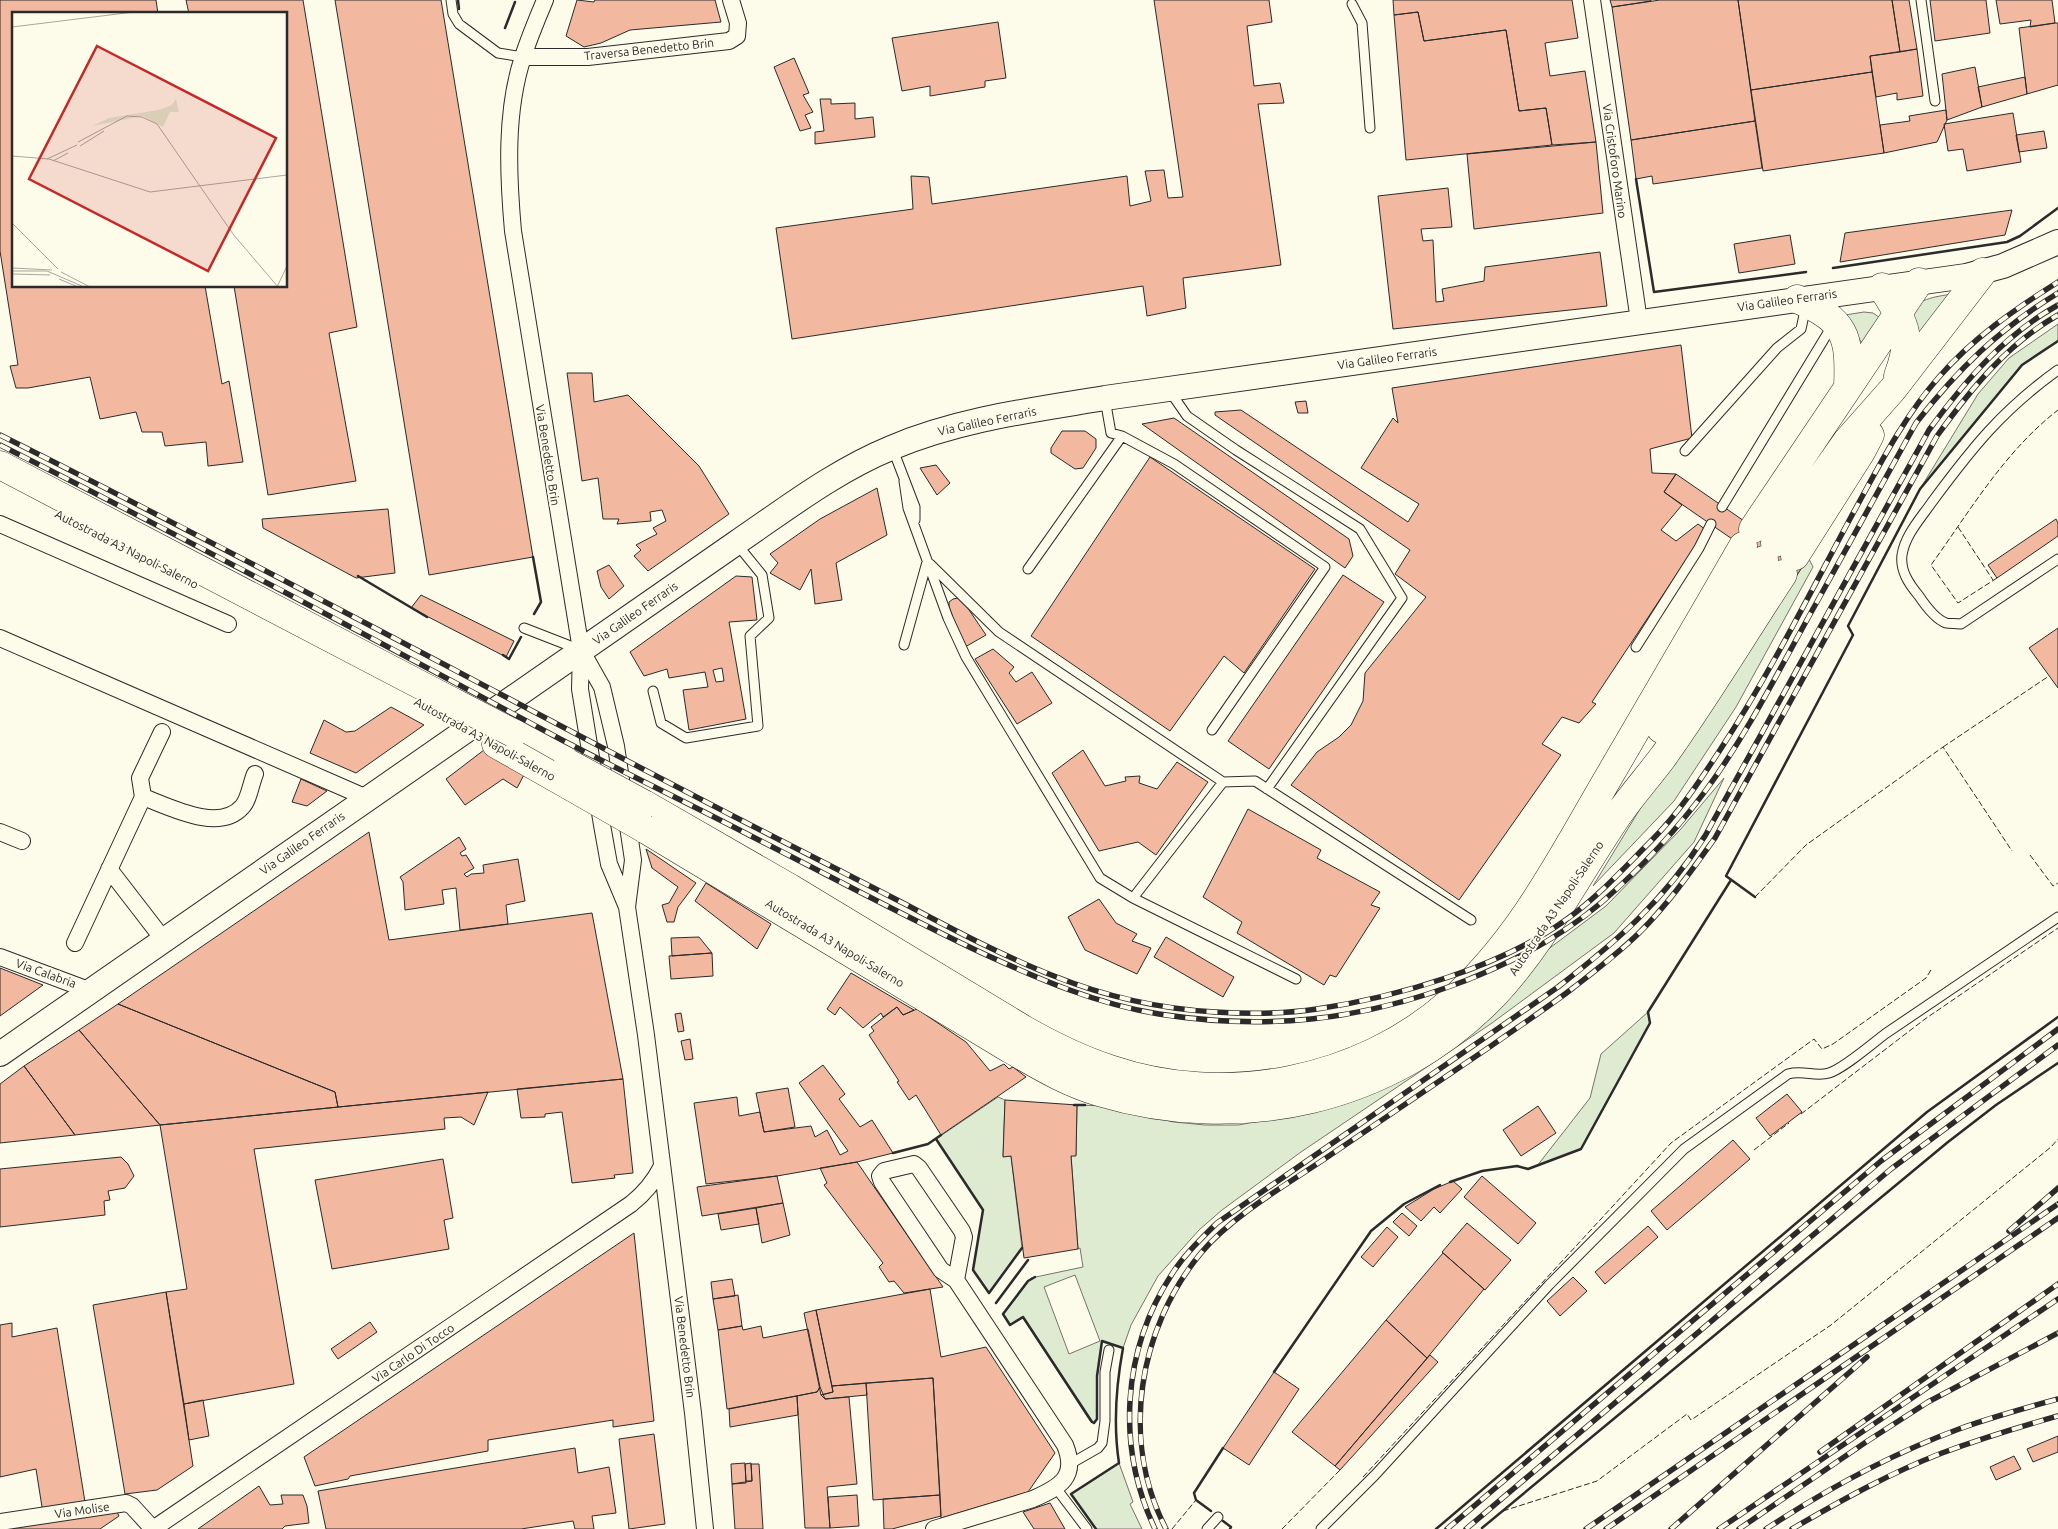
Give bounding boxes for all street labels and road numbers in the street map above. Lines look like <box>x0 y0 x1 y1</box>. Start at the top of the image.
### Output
street label: Traversa Benedetto Brin <box>583 36 715 62</box>
street label: Via Cristoforo Marino <box>1601 103 1629 219</box>
street label: Via Galileo Ferraris <box>1736 287 1838 313</box>
street label: Via Galileo Ferraris <box>1336 345 1438 371</box>
street label: Via Benedetto Brin <box>534 403 562 507</box>
street label: Via Galileo Ferraris <box>937 404 1037 438</box>
street label: Autostrada A3 Napoli-Salerno <box>53 507 201 591</box>
street label: Via Galileo Ferraris <box>590 579 680 647</box>
street label: Autostrada A3 Napoli-Salerno <box>412 695 558 783</box>
street label: Via Galileo Ferraris <box>257 809 347 877</box>
street label: Autostrada A3 Napoli-Salerno <box>1506 838 1606 978</box>
street label: Autostrada A3 Napoli-Salerno <box>763 896 907 990</box>
street label: Via Calabria <box>14 956 78 990</box>
street label: Via Benedetto Brin <box>672 1295 698 1399</box>
street label: Via Carlo Di Tocco <box>369 1321 457 1385</box>
street label: Via Molise <box>54 1500 110 1520</box>

